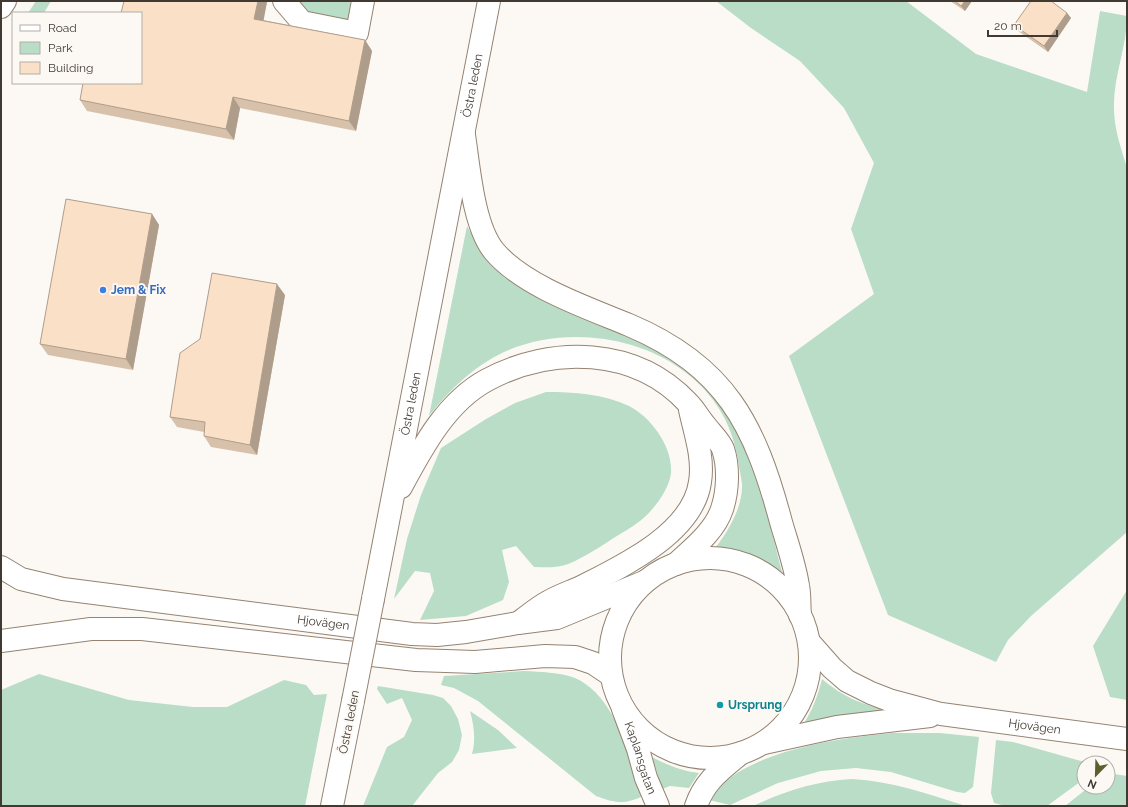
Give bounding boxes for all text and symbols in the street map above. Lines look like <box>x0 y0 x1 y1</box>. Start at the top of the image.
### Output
legend <box>12 12 142 84</box>
scale bar <box>988 12 1057 38</box>
text: 20 m <box>994 19 1022 33</box>
text: Road <box>48 21 77 35</box>
text: Park <box>48 41 73 55</box>
street label: Östra leden <box>460 53 486 119</box>
text: Building <box>48 61 94 75</box>
place label: Jem & Fix <box>111 283 166 297</box>
marker: Jem & Fix <box>98 285 108 295</box>
street label: Östra leden <box>398 371 424 437</box>
street label: Hjovägen <box>296 612 350 633</box>
street label: Östra leden <box>336 689 362 755</box>
place label: Ursprung <box>728 698 782 712</box>
marker: Ursprung <box>715 700 725 710</box>
street label: Hjovägen <box>1008 716 1062 737</box>
street label: Kaplansgatan <box>621 720 659 796</box>
north arrow <box>1076 755 1116 795</box>
text: N <box>1086 776 1099 791</box>

